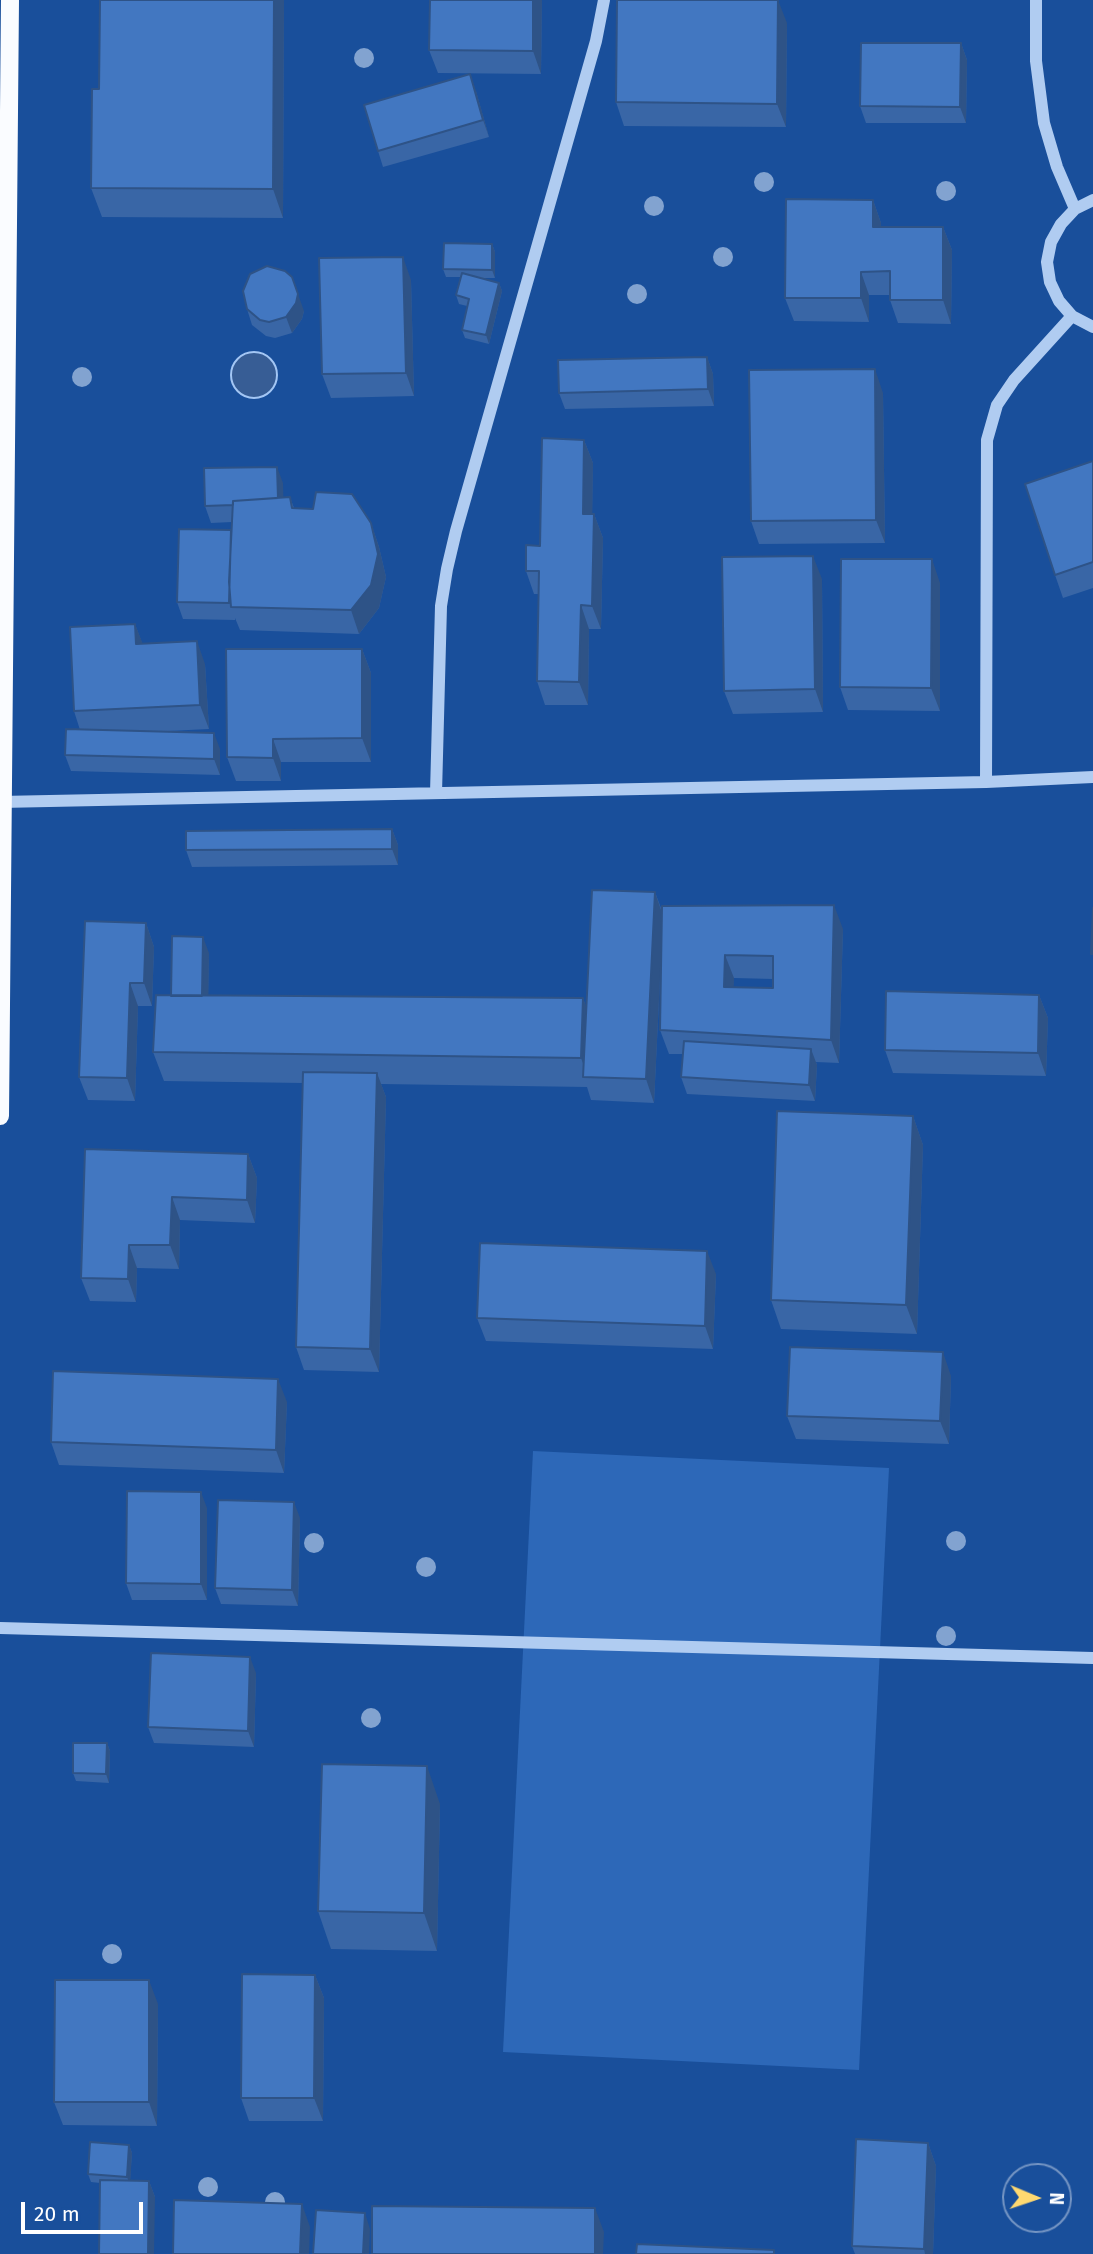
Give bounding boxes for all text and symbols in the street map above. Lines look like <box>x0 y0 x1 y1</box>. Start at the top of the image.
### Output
north arrow <box>1002 2163 1072 2233</box>
scale bar <box>24 2188 147 2232</box>
text: N <box>1045 2192 1068 2205</box>
text: 20 m <box>34 2201 80 2227</box>

